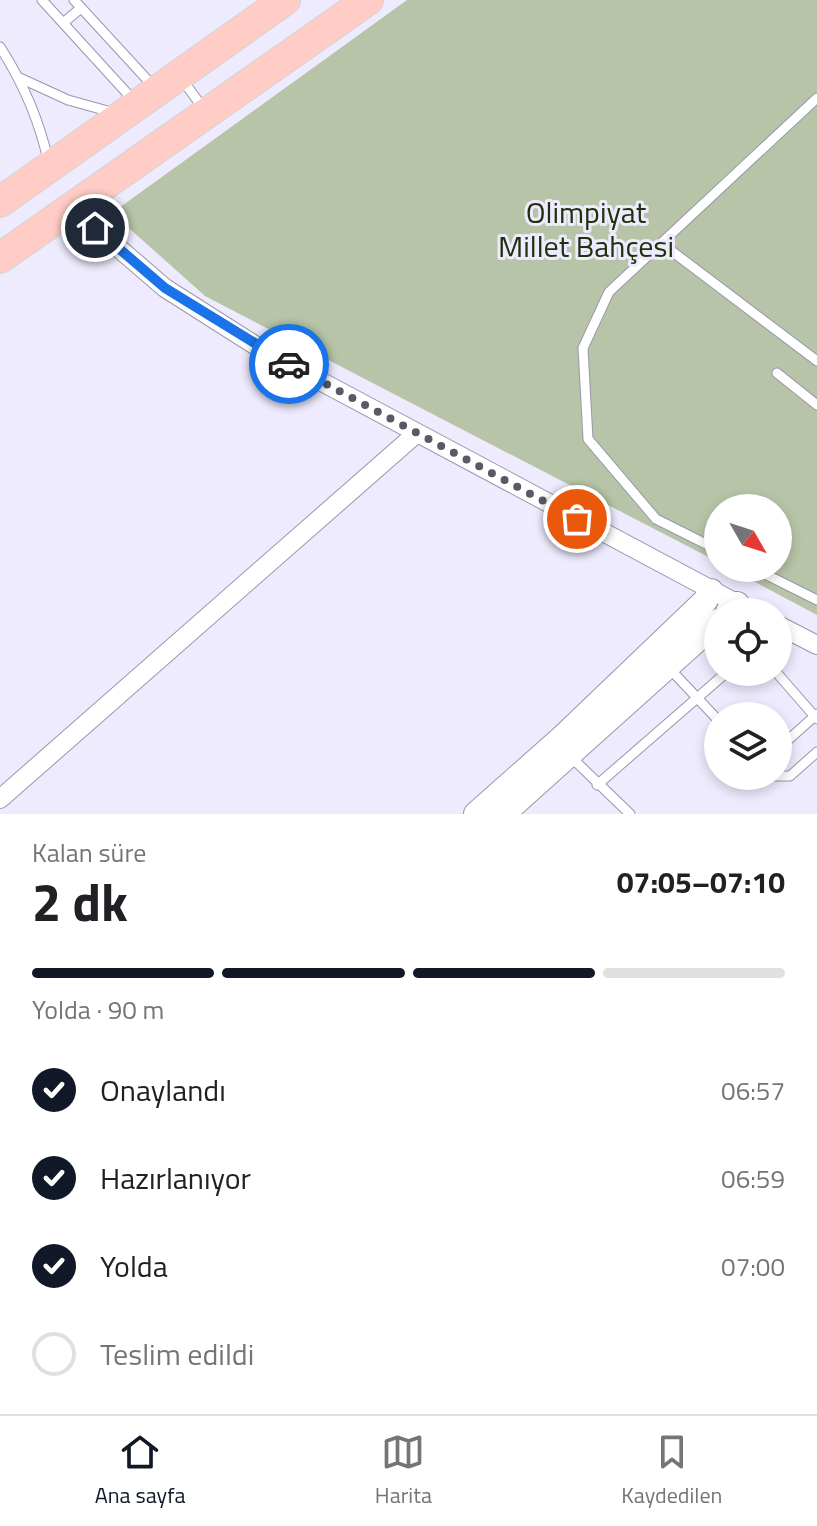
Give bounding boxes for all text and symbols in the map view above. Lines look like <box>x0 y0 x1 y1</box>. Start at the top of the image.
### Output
park label: Olimpiyat Millet Bahçesi <box>498 189 674 269</box>
pin <box>61 194 129 262</box>
icon: home <box>73 206 117 250</box>
courier <box>249 324 329 404</box>
icon: car <box>267 342 311 386</box>
pin <box>543 485 611 553</box>
north arrow <box>704 494 792 582</box>
map controls <box>704 494 792 790</box>
icon: bag <box>555 497 599 541</box>
button: locate <box>704 598 792 686</box>
button: layers <box>704 702 792 790</box>
text: Kalan süre <box>32 833 146 872</box>
text: 07:05–07:10 <box>617 859 785 905</box>
text: 2 dk <box>32 862 128 941</box>
text: Yolda · 90 m <box>32 990 164 1029</box>
text: Onaylandı <box>100 1067 226 1113</box>
icon: check <box>32 1068 76 1112</box>
text: 06:57 <box>721 1071 785 1110</box>
text: Hazırlanıyor <box>100 1155 251 1201</box>
icon: check <box>32 1156 76 1200</box>
text: 06:59 <box>721 1159 785 1198</box>
text: Yolda <box>100 1243 168 1289</box>
icon: check <box>32 1244 76 1288</box>
text: 07:00 <box>721 1247 785 1286</box>
text: Teslim edildi <box>100 1331 254 1377</box>
tab: Ana sayfa <box>95 1430 186 1512</box>
tab: Harita <box>375 1430 432 1512</box>
tab: Kaydedilen <box>621 1430 722 1512</box>

